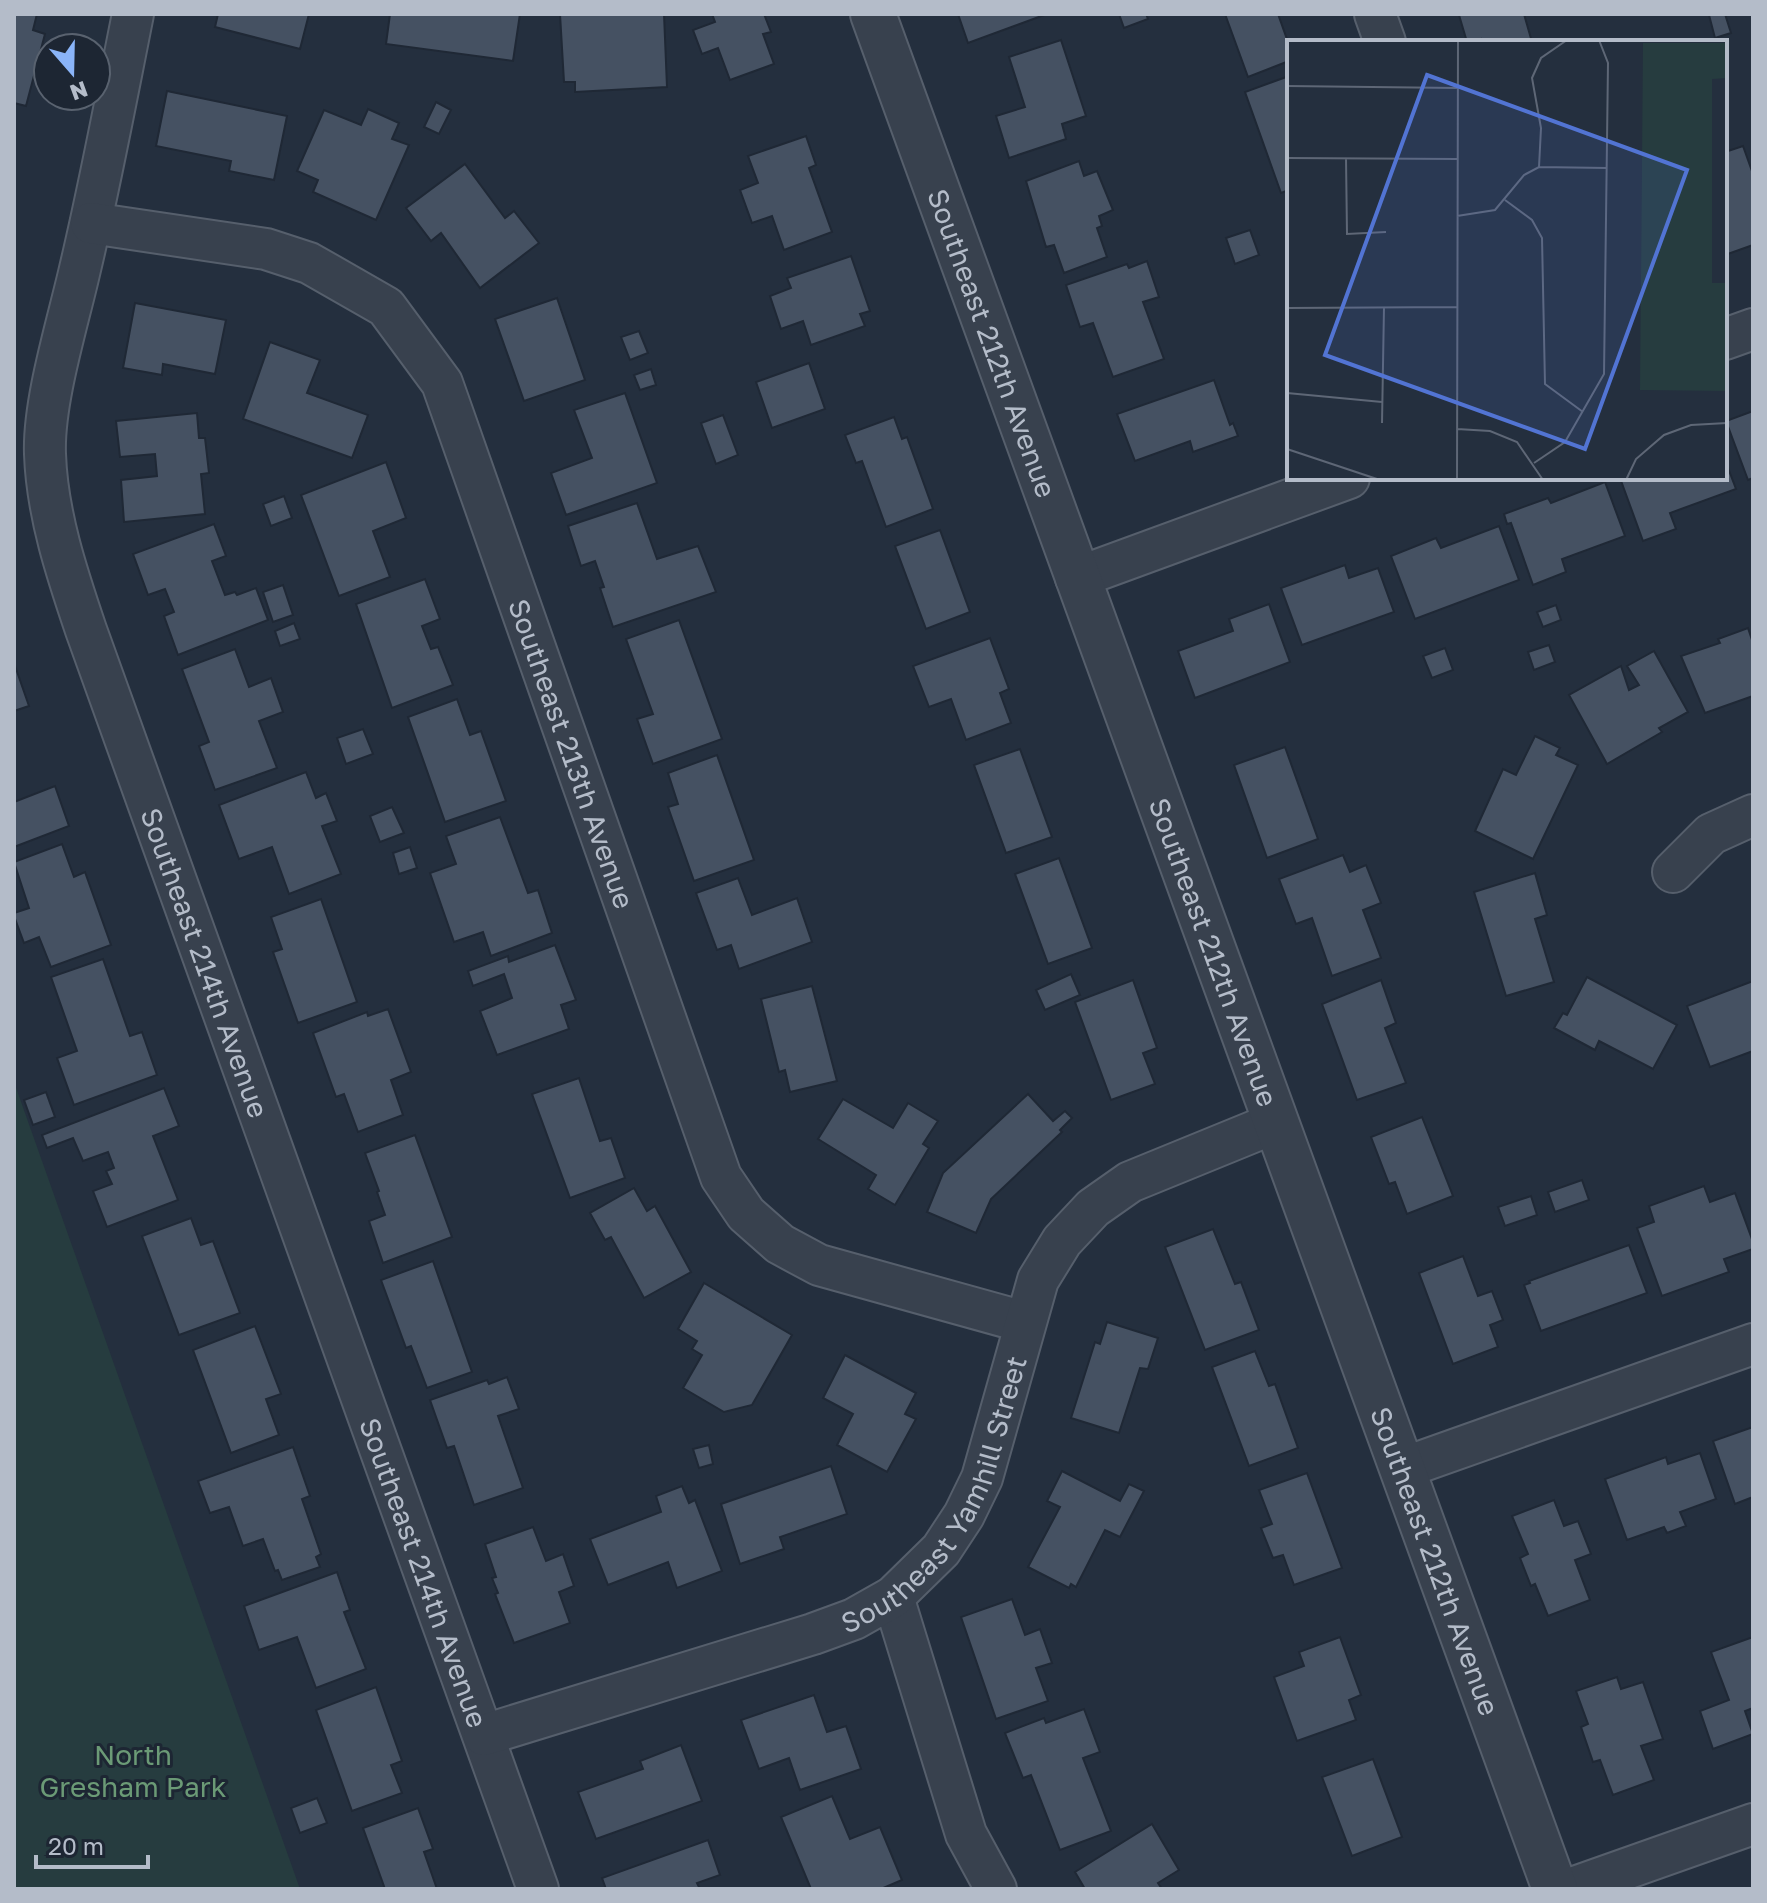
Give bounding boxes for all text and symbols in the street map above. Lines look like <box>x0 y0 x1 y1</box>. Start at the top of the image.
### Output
north arrow <box>32 32 112 112</box>
inset map <box>1287 40 1727 480</box>
text: N <box>67 76 91 107</box>
street label: Southeast 212th Avenue <box>921 184 1064 502</box>
street label: Southeast 213th Avenue <box>503 594 642 913</box>
street label: Southeast 212th Avenue <box>1143 793 1285 1111</box>
street label: Southeast 214th Avenue <box>135 803 276 1122</box>
street label: Southeast Yamhill Street <box>836 1352 1032 1639</box>
street label: Southeast 212th Avenue <box>1364 1402 1507 1720</box>
street label: Southeast 214th Avenue <box>354 1413 495 1732</box>
park label: North Gresham Park <box>40 1738 227 1803</box>
scale bar <box>36 1819 148 1869</box>
text: 20 m <box>48 1831 104 1860</box>

